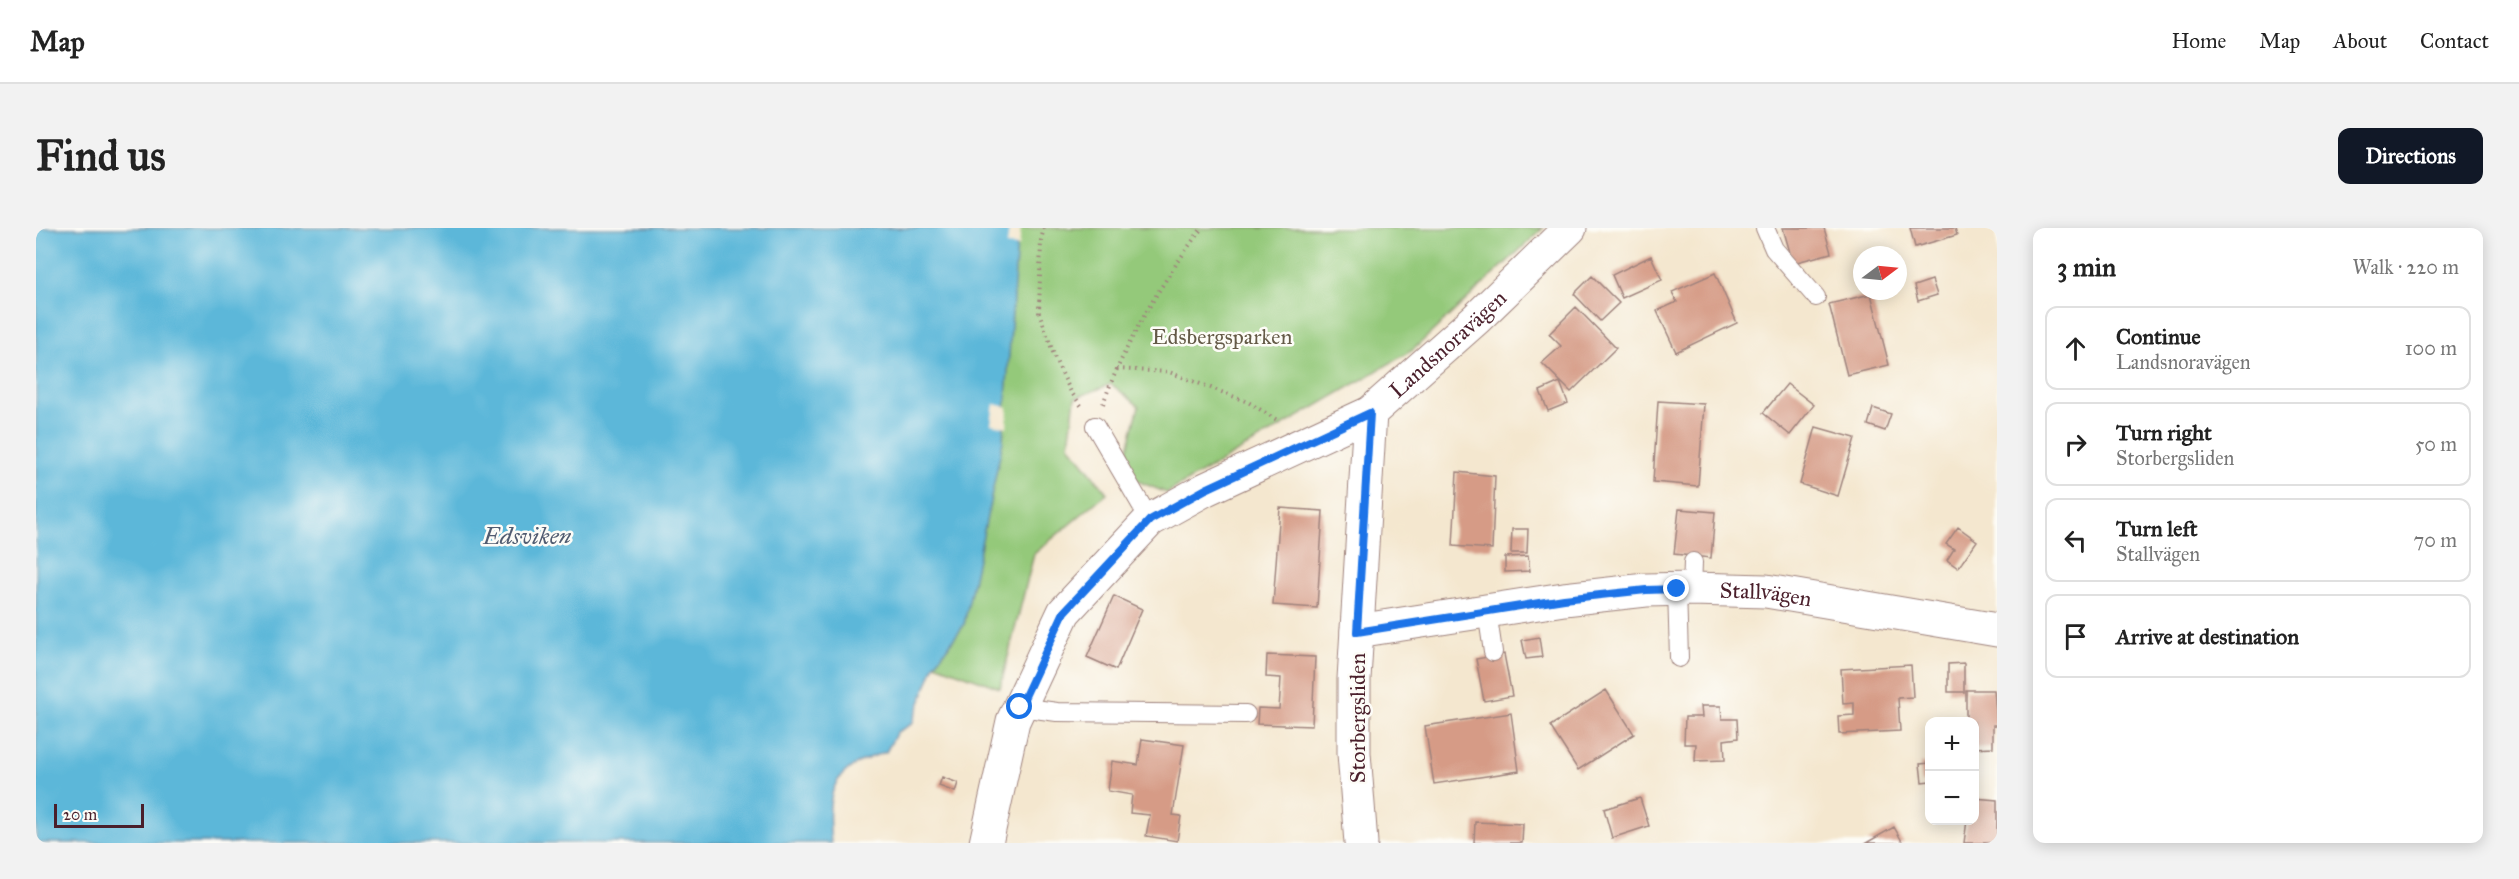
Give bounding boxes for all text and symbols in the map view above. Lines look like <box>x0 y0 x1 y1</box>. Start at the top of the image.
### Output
text: Map <box>30 24 85 59</box>
text: Home <box>2171 28 2226 54</box>
text: Map <box>2259 28 2300 54</box>
text: About <box>2333 28 2387 54</box>
text: Contact <box>2420 28 2489 54</box>
button: Directions <box>2338 128 2483 184</box>
text: Find us <box>36 130 166 182</box>
north arrow <box>1853 246 1907 300</box>
text: 3 min <box>2057 251 2116 283</box>
text: Walk · 220 m <box>2352 255 2459 279</box>
street label: Landsnoravägen <box>1384 284 1512 404</box>
park label: Edsbergsparken <box>1152 323 1292 350</box>
text: Continue <box>2116 323 2201 350</box>
icon: ahead <box>2059 332 2092 365</box>
text: 100 m <box>2405 336 2457 360</box>
text: Landsnoravägen <box>2116 350 2251 374</box>
text: Turn right <box>2116 419 2212 446</box>
icon: right <box>2059 428 2092 461</box>
text: 50 m <box>2415 432 2457 456</box>
text: Storbergsliden <box>2116 446 2234 470</box>
text: Turn left <box>2116 515 2198 542</box>
water label: Edsviken <box>482 521 572 551</box>
icon: left <box>2059 524 2092 557</box>
text: 70 m <box>2414 528 2457 552</box>
text: Stallvägen <box>2116 542 2200 566</box>
route end <box>1663 575 1689 601</box>
street label: Stallvägen <box>1719 577 1814 613</box>
icon: arrive <box>2059 620 2092 653</box>
text: Arrive at destination <box>2116 623 2299 650</box>
street label: Storbergsliden <box>1344 653 1371 783</box>
route start <box>1006 693 1032 719</box>
map controls <box>1925 717 1979 825</box>
button: + <box>1925 717 1979 771</box>
button: − <box>1925 771 1979 825</box>
scale bar <box>54 801 144 828</box>
text: 20 m <box>63 805 97 824</box>

